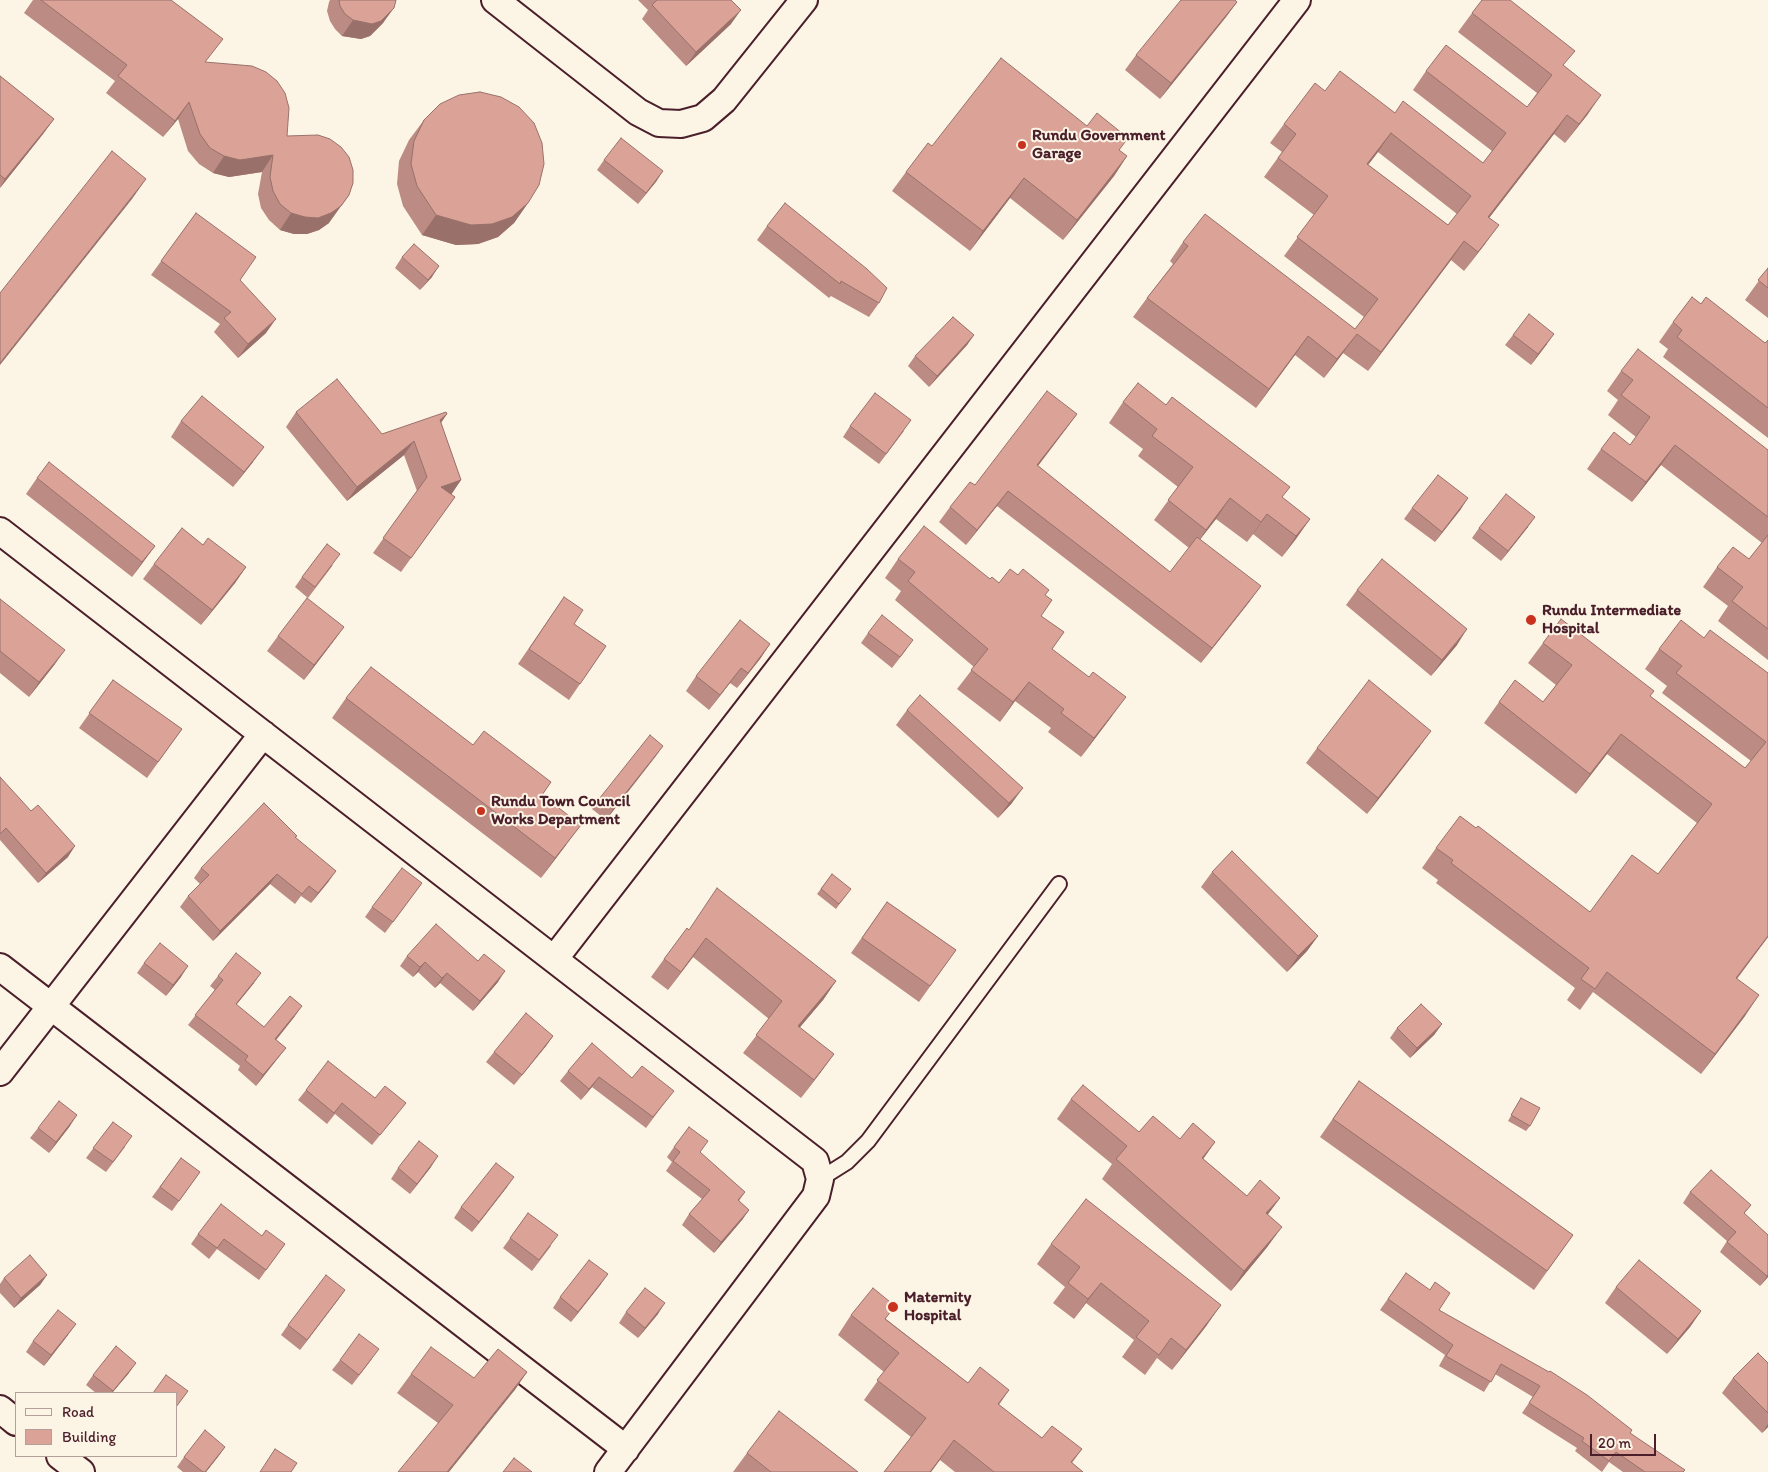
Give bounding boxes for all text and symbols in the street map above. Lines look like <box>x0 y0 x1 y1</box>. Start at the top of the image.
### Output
place label: Rundu Government Garage <box>1032 126 1166 164</box>
marker: Rundu Government Garage <box>1016 139 1028 151</box>
place label: Rundu Intermediate Hospital <box>1542 601 1681 639</box>
marker: Rundu Intermediate Hospital <box>1524 613 1538 627</box>
place label: Rundu Town Council Works Department <box>491 792 630 830</box>
marker: Rundu Town Council Works Department <box>475 805 487 817</box>
place label: Maternity Hospital <box>904 1288 971 1326</box>
marker: Maternity Hospital <box>886 1300 900 1314</box>
legend <box>15 1392 178 1457</box>
text: Road <box>62 1403 94 1421</box>
scale bar <box>1593 1424 1659 1456</box>
text: Building <box>62 1428 116 1446</box>
text: 20 m <box>1598 1434 1631 1452</box>

